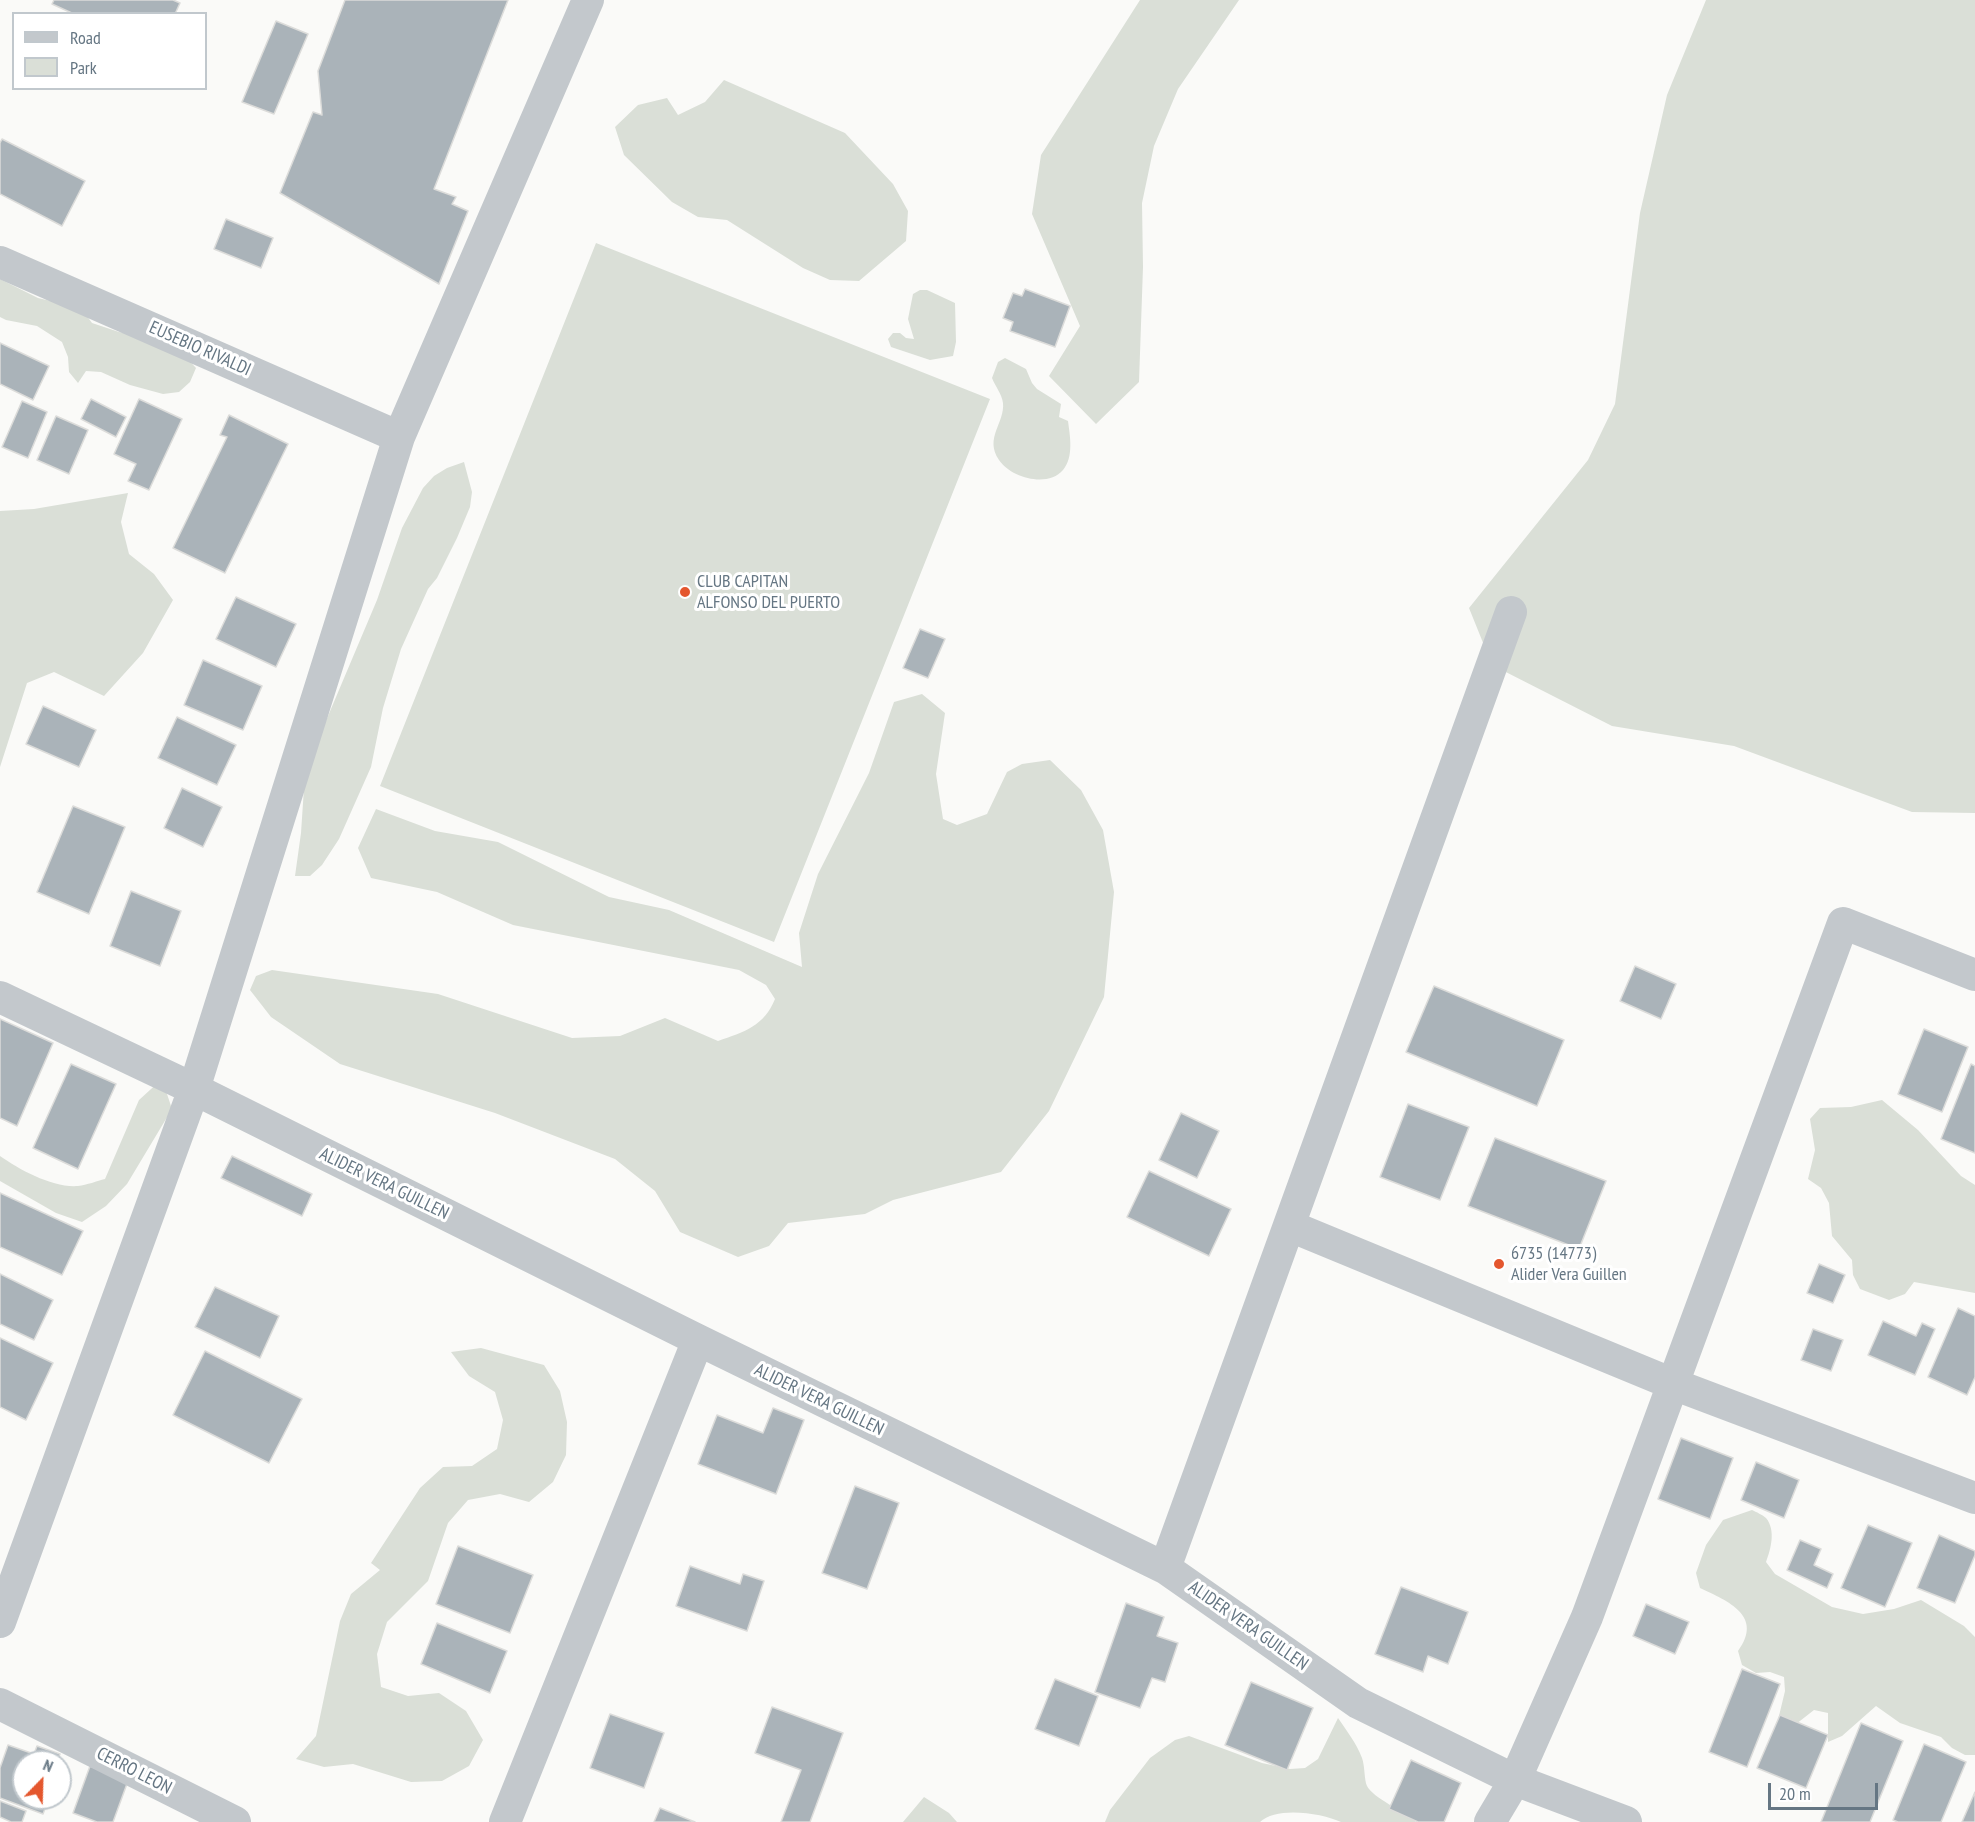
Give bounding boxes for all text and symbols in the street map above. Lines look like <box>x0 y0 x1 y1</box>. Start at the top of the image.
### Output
legend <box>12 12 207 90</box>
text: Road <box>70 26 101 49</box>
text: Park <box>70 56 97 79</box>
street label: EUSEBIO RIVALDI <box>146 317 254 381</box>
place label: CLUB CAPITAN ALFONSO DEL PUERTO <box>697 571 840 614</box>
marker: CLUB CAPITAN ALFONSO DEL PUERTO <box>678 585 692 599</box>
street label: ALIDER VERA GUILLEN <box>316 1143 452 1225</box>
place label: 6735 (14773) Alider Vera Guillen <box>1511 1243 1627 1286</box>
marker: 6735 (14773) Alider Vera Guillen <box>1492 1257 1506 1271</box>
street label: ALIDER VERA GUILLEN <box>751 1359 887 1441</box>
street label: ALIDER VERA GUILLEN <box>1184 1577 1312 1675</box>
street label: CERRO LEON <box>93 1743 175 1799</box>
north arrow <box>12 1750 72 1810</box>
text: N <box>40 1754 56 1776</box>
scale bar <box>1771 1771 1880 1809</box>
text: 20 m <box>1779 1782 1811 1805</box>

